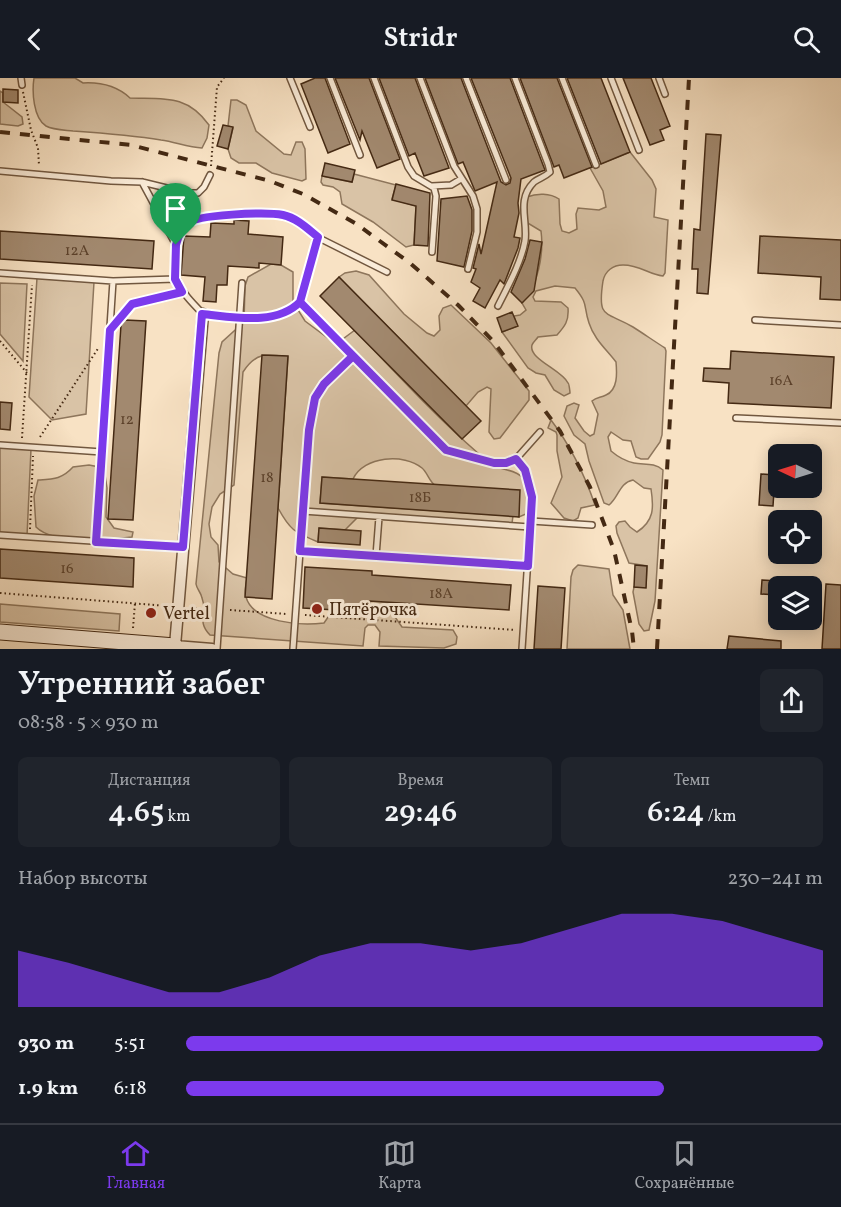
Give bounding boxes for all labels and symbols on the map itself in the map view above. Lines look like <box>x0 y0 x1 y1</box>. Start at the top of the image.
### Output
pin <box>150 183 201 245</box>
house number: 12А <box>65 241 90 262</box>
house number: 16А <box>769 371 793 392</box>
house number: 12 <box>120 410 134 431</box>
north arrow <box>768 444 822 498</box>
house number: 18 <box>260 468 274 489</box>
house number: 18Б <box>409 488 431 509</box>
house number: 16 <box>60 559 74 580</box>
house number: 18А <box>429 584 453 605</box>
place label: Пятёрочка <box>329 598 417 623</box>
place label: Vertel <box>163 602 210 627</box>
marker: Пятёрочка <box>310 602 324 616</box>
marker: Vertel <box>144 606 158 620</box>

